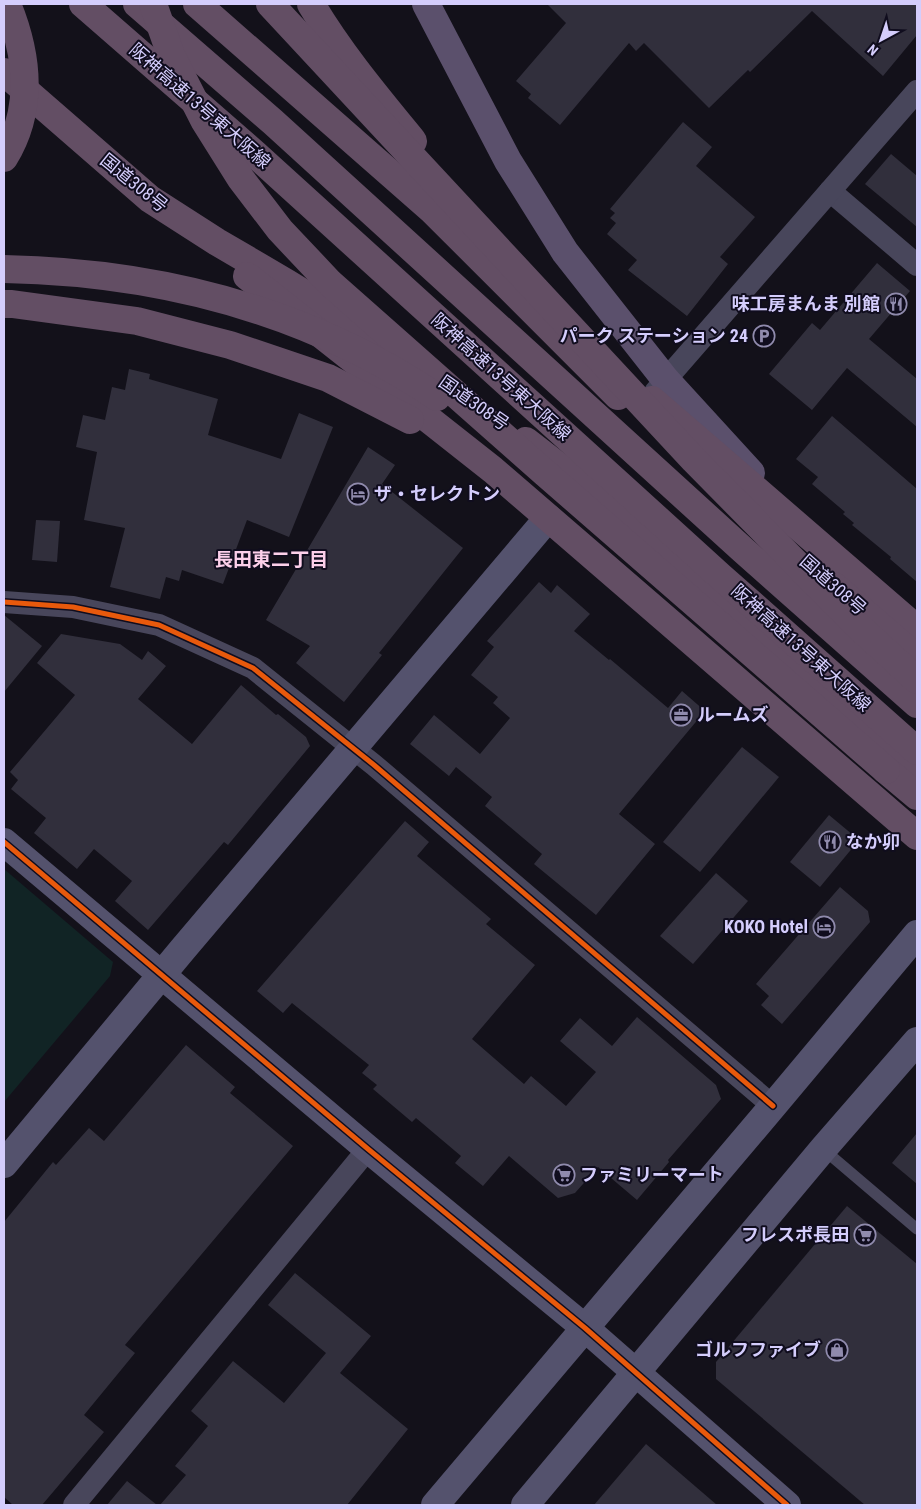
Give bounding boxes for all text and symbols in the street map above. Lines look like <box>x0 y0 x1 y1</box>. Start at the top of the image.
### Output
north arrow <box>856 15 906 65</box>
street label: 阪神高速13号東大阪線 <box>126 39 275 173</box>
text: N <box>864 41 881 59</box>
street label: 国道308号 <box>96 149 172 216</box>
restaurant icon: 味工房まんま 別館 <box>884 292 908 316</box>
place label: 味工房まんま 別館 <box>732 293 880 314</box>
street label: 阪神高速13号東大阪線 <box>428 309 575 445</box>
parking icon: パーク ステーション 24 <box>752 324 776 348</box>
place label: パーク ステーション 24 <box>560 325 748 346</box>
street label: 国道308号 <box>435 371 513 434</box>
hotel icon: ザ・セレクトン <box>346 482 370 506</box>
place label: ザ・セレクトン <box>374 483 500 504</box>
district label: 長田東二丁目 <box>214 548 328 571</box>
street label: 国道308号 <box>796 550 871 619</box>
street label: 阪神高速13号東大阪線 <box>728 580 875 716</box>
office icon: ルームズ <box>669 703 693 727</box>
place label: ルームズ <box>697 704 768 725</box>
restaurant icon: なか卯 <box>818 830 842 854</box>
place label: なか卯 <box>846 831 900 852</box>
hotel icon: KOKO Hotel <box>812 915 836 939</box>
place label: KOKO Hotel <box>724 916 808 937</box>
supermarket icon: ファミリーマート <box>552 1163 576 1187</box>
place label: ファミリーマート <box>580 1164 724 1185</box>
supermarket icon: フレスポ長田 <box>853 1223 877 1247</box>
place label: フレスポ長田 <box>741 1224 849 1245</box>
shop icon: ゴルフファイブ <box>825 1338 849 1362</box>
place label: ゴルフファイブ <box>695 1339 821 1360</box>

